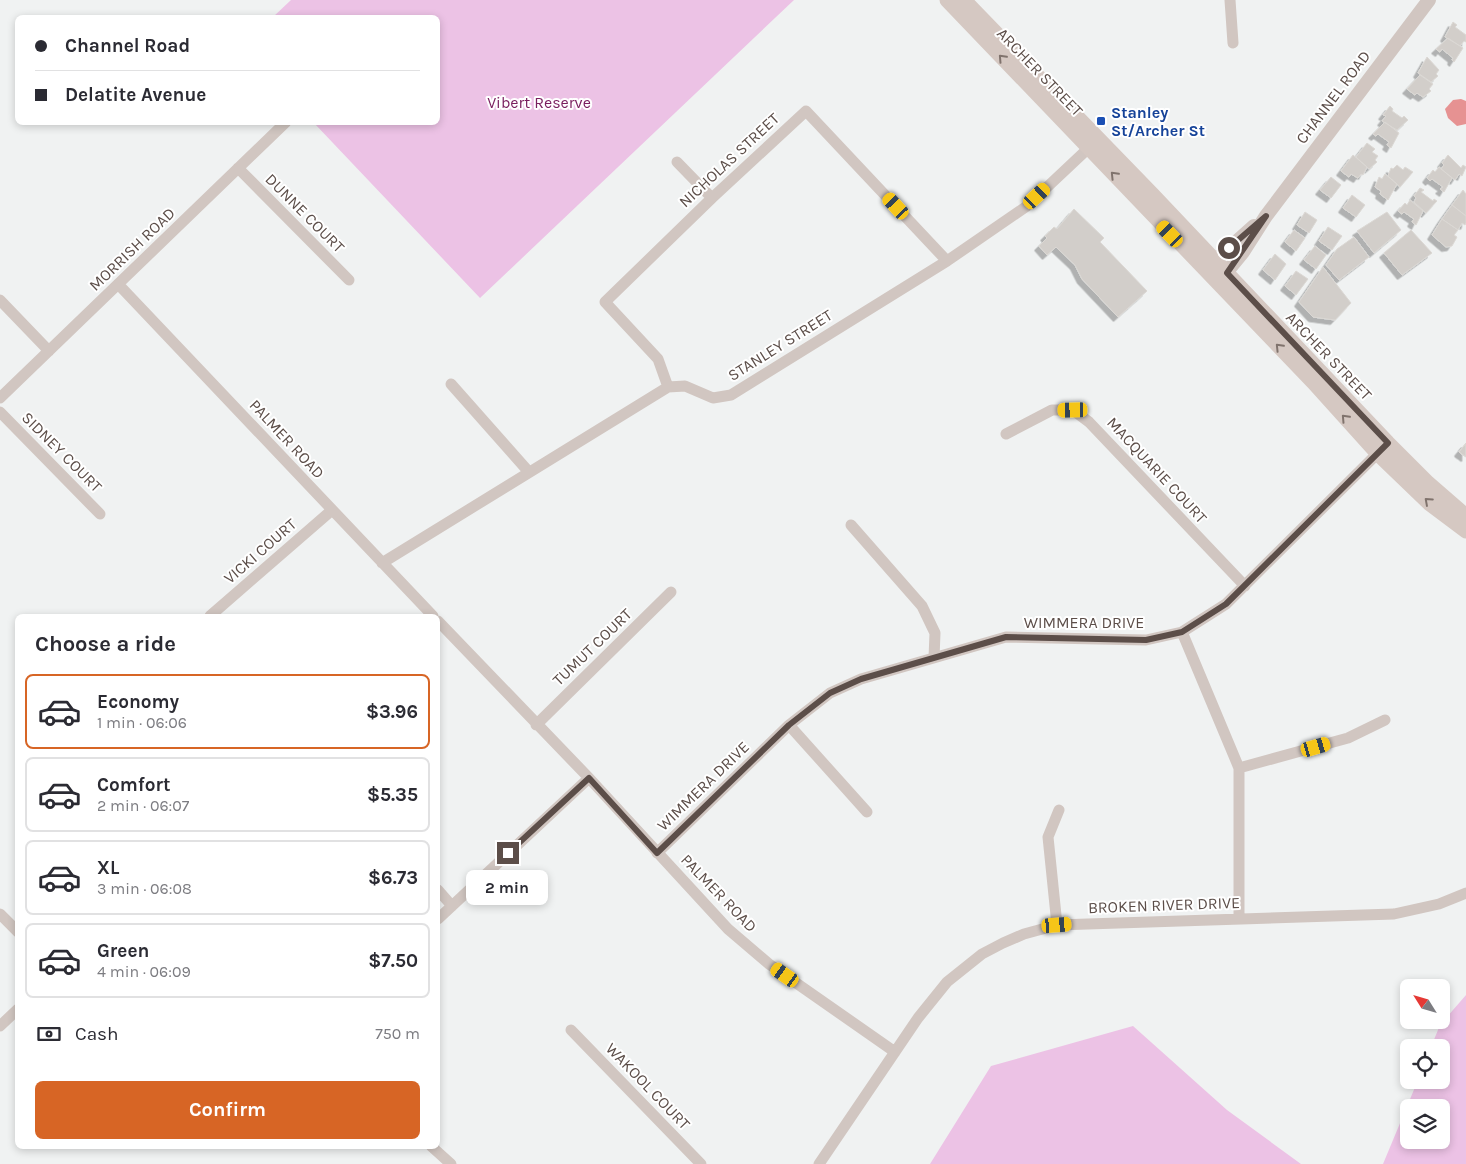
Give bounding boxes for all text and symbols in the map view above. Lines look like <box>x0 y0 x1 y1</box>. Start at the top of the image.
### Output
street label: ARCHER STREET <box>993 24 1087 120</box>
text: Channel Road <box>65 35 190 57</box>
street label: CHANNEL ROAD <box>1292 47 1374 147</box>
one-way arrow <box>999 54 1008 63</box>
text: Delatite Avenue <box>65 84 206 106</box>
park label: Vibert Reserve <box>487 93 591 112</box>
place label: Stanley St/Archer St <box>1111 103 1205 140</box>
street label: NICHOLAS STREET <box>675 109 783 211</box>
marker: Stanley St/Archer St <box>1095 115 1107 127</box>
street label: DUNNE COURT <box>261 169 349 257</box>
one-way arrow <box>1111 172 1120 181</box>
car <box>1020 180 1053 212</box>
car <box>880 190 911 222</box>
street label: MORRISH ROAD <box>85 203 179 295</box>
car <box>1154 218 1185 250</box>
route start <box>1218 237 1240 259</box>
street label: STANLEY STREET <box>724 305 836 385</box>
street label: ARCHER STREET <box>1282 308 1376 404</box>
one-way arrow <box>1276 344 1285 353</box>
street label: PALMER ROAD <box>246 396 328 482</box>
car <box>1057 402 1088 418</box>
street label: SIDNEY COURT <box>18 408 106 496</box>
street label: MACQUARIE COURT <box>1103 413 1211 527</box>
one-way arrow <box>1342 414 1351 423</box>
one-way arrow <box>1424 498 1433 507</box>
street label: VICKI COURT <box>220 514 300 588</box>
street label: TUMUT COURT <box>548 605 636 689</box>
street label: WIMMERA DRIVE <box>1024 613 1144 632</box>
text: Choose a ride <box>35 631 176 657</box>
icon: car <box>37 689 82 734</box>
text: Economy <box>97 691 179 713</box>
text: $3.96 <box>366 701 418 723</box>
text: 1 min · 06:06 <box>97 713 187 732</box>
car <box>1299 736 1332 758</box>
street label: WIMMERA DRIVE <box>653 737 753 835</box>
icon: car <box>37 772 82 817</box>
text: Comfort <box>97 774 171 796</box>
text: $5.35 <box>367 784 418 806</box>
text: 2 min · 06:07 <box>97 796 189 815</box>
route end <box>497 842 519 864</box>
street label: PALMER ROAD <box>677 850 761 936</box>
icon: car <box>37 855 82 900</box>
text: XL <box>97 857 119 879</box>
text: $6.73 <box>368 867 418 889</box>
callout: 2 min <box>467 870 549 906</box>
text: 2 min <box>485 878 529 897</box>
text: 3 min · 06:08 <box>97 879 192 898</box>
street label: BROKEN RIVER DRIVE <box>1088 893 1240 917</box>
car <box>1041 916 1072 934</box>
icon: car <box>37 938 82 983</box>
text: Green <box>97 940 149 962</box>
text: $7.50 <box>368 950 418 972</box>
car <box>768 960 801 990</box>
text: 4 min · 06:09 <box>97 962 191 981</box>
north arrow <box>1400 979 1450 1029</box>
map controls <box>1400 979 1450 1149</box>
icon: cash <box>35 1020 63 1048</box>
text: Cash <box>75 1023 119 1045</box>
text: 750 m <box>375 1024 420 1043</box>
street label: WAKOOL COURT <box>602 1039 694 1133</box>
button: locate <box>1400 1039 1450 1089</box>
button: Confirm <box>35 1081 420 1139</box>
button: layers <box>1400 1099 1450 1149</box>

